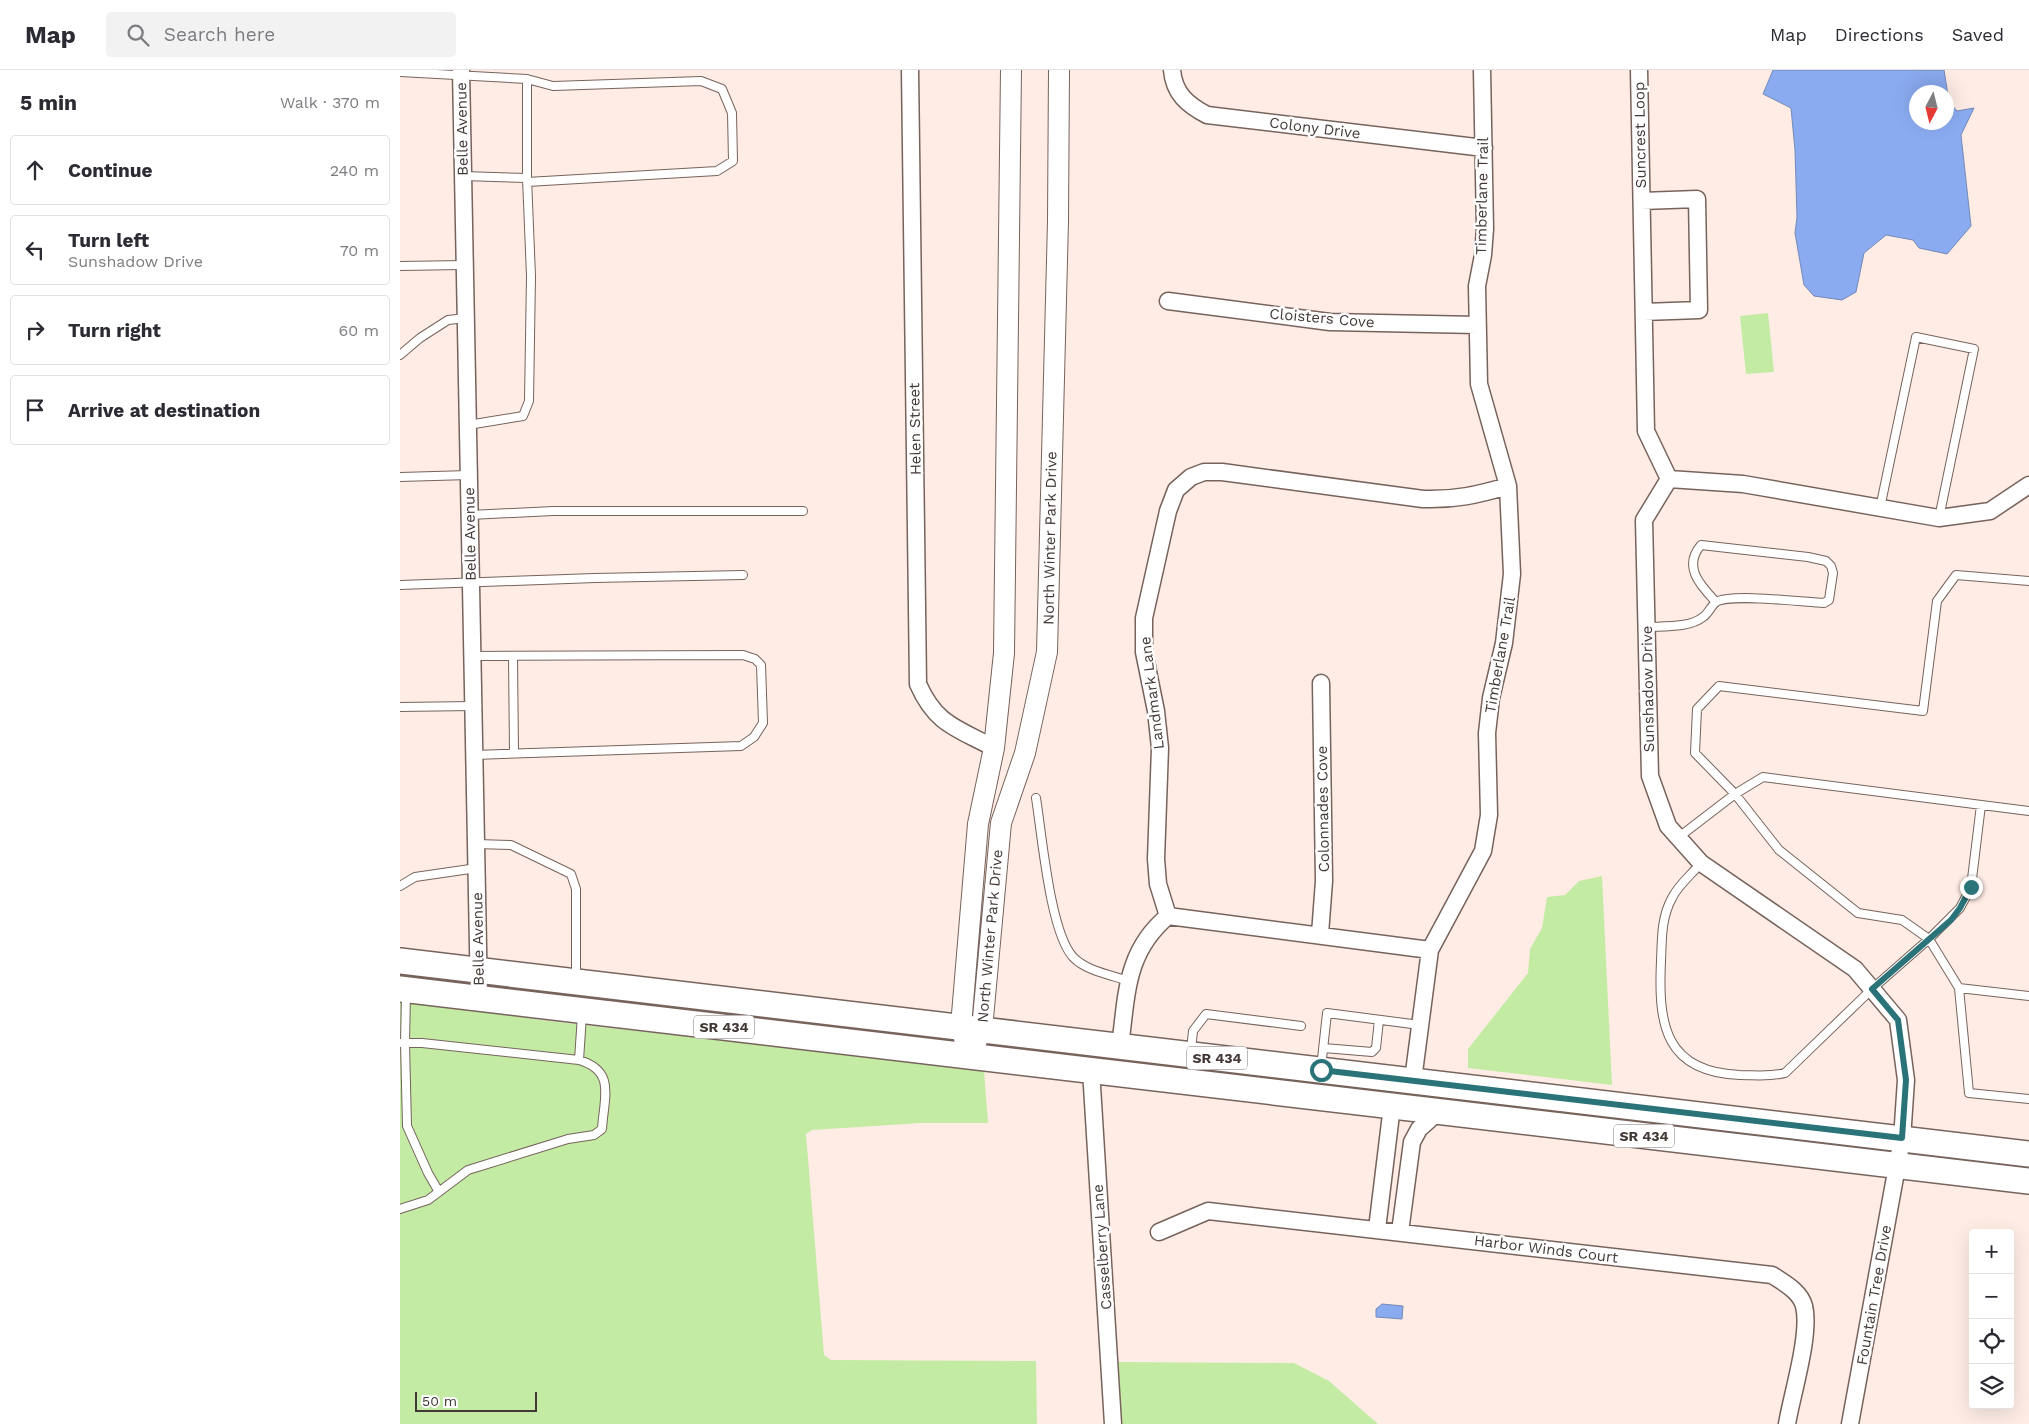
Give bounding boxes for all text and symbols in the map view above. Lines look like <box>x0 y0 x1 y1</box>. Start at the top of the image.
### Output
search box <box>106 12 456 57</box>
text: Map <box>25 21 76 49</box>
icon: search <box>124 21 152 49</box>
text: Search here <box>164 23 275 46</box>
text: Map <box>1770 24 1807 45</box>
text: Directions <box>1835 24 1924 45</box>
text: Saved <box>1952 24 2004 45</box>
street label: Belle Avenue <box>452 82 472 176</box>
street label: Suncrest Loop <box>1630 82 1650 188</box>
north arrow <box>1909 85 1954 130</box>
text: 5 min <box>20 90 77 115</box>
text: Walk · 370 m <box>280 93 380 112</box>
street label: Colony Drive <box>1268 113 1362 143</box>
street label: Timberlane Trail <box>1472 136 1492 255</box>
icon: ahead <box>21 156 49 184</box>
text: Continue <box>68 159 152 182</box>
text: 240 m <box>330 161 379 180</box>
text: Turn left <box>68 229 149 252</box>
icon: left <box>21 236 49 264</box>
text: 70 m <box>340 241 379 260</box>
text: Sunshadow Drive <box>68 252 203 271</box>
street label: Cloisters Cove <box>1269 304 1375 332</box>
icon: right <box>21 316 49 344</box>
text: Turn right <box>68 319 161 342</box>
text: 60 m <box>339 321 379 340</box>
street label: Helen Street <box>905 382 925 475</box>
icon: arrive <box>21 396 49 424</box>
text: Arrive at destination <box>68 399 260 422</box>
street label: North Winter Park Drive <box>1039 451 1061 625</box>
street label: Belle Avenue <box>460 487 480 581</box>
street label: Timberlane Trail <box>1481 595 1519 715</box>
street label: Sunshadow Drive <box>1638 626 1658 752</box>
street label: Landmark Lane <box>1136 635 1168 751</box>
street label: Colonnades Cove <box>1313 745 1333 873</box>
street label: North Winter Park Drive <box>973 849 1007 1023</box>
route end <box>1960 876 1983 899</box>
street label: Belle Avenue <box>468 892 488 986</box>
road number: SR 434 <box>694 1016 754 1039</box>
road number: SR 434 <box>1187 1046 1247 1070</box>
route start <box>1310 1059 1333 1082</box>
road number: SR 434 <box>1614 1124 1674 1148</box>
street label: Casselberry Lane <box>1089 1184 1115 1310</box>
street label: Fountain Tree Drive <box>1853 1223 1895 1367</box>
map controls <box>1969 1229 2014 1409</box>
button: + <box>1969 1229 2014 1274</box>
street label: Harbor Winds Court <box>1473 1231 1620 1267</box>
button: − <box>1969 1274 2014 1319</box>
button: locate <box>1969 1319 2014 1364</box>
button: layers <box>1969 1364 2014 1409</box>
scale bar <box>415 1389 538 1412</box>
text: 50 m <box>422 1393 457 1409</box>

